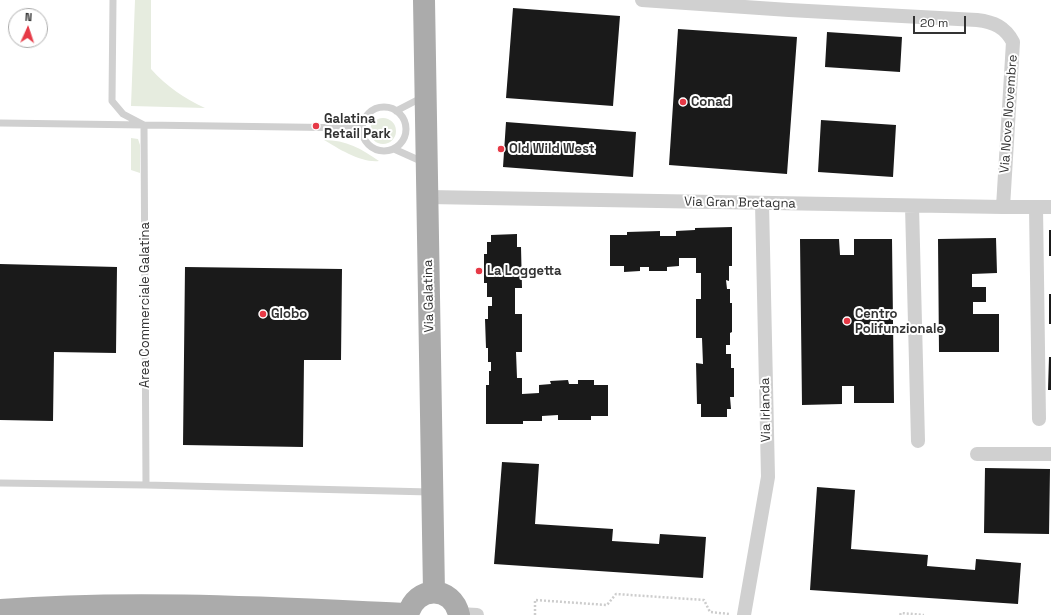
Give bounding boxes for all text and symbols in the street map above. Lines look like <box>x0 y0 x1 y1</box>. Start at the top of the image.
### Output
north arrow <box>8 8 48 48</box>
scale bar <box>915 8 968 34</box>
text: N <box>25 10 33 24</box>
text: 20 m <box>920 15 948 31</box>
street label: Via Nove Novembre <box>997 54 1021 174</box>
place label: Conad <box>691 94 731 110</box>
marker: Conad <box>678 97 688 107</box>
place label: Galatina Retail Park <box>324 111 391 142</box>
marker: Galatina Retail Park <box>311 121 321 131</box>
place label: Old Wild West <box>509 141 595 157</box>
marker: Old Wild West <box>496 144 506 154</box>
street label: Via Gran Bretagna <box>684 194 796 212</box>
street label: Area Commerciale Galatina <box>137 222 153 388</box>
street label: Via Galatina <box>421 259 437 333</box>
place label: La Loggetta <box>487 263 562 279</box>
marker: La Loggetta <box>474 266 484 276</box>
place label: Globo <box>271 306 307 322</box>
place label: Centro Polifunzionale <box>855 306 944 337</box>
marker: Globo <box>258 309 268 319</box>
marker: Centro Polifunzionale <box>842 316 852 326</box>
street label: Via Irlanda <box>758 378 774 442</box>

